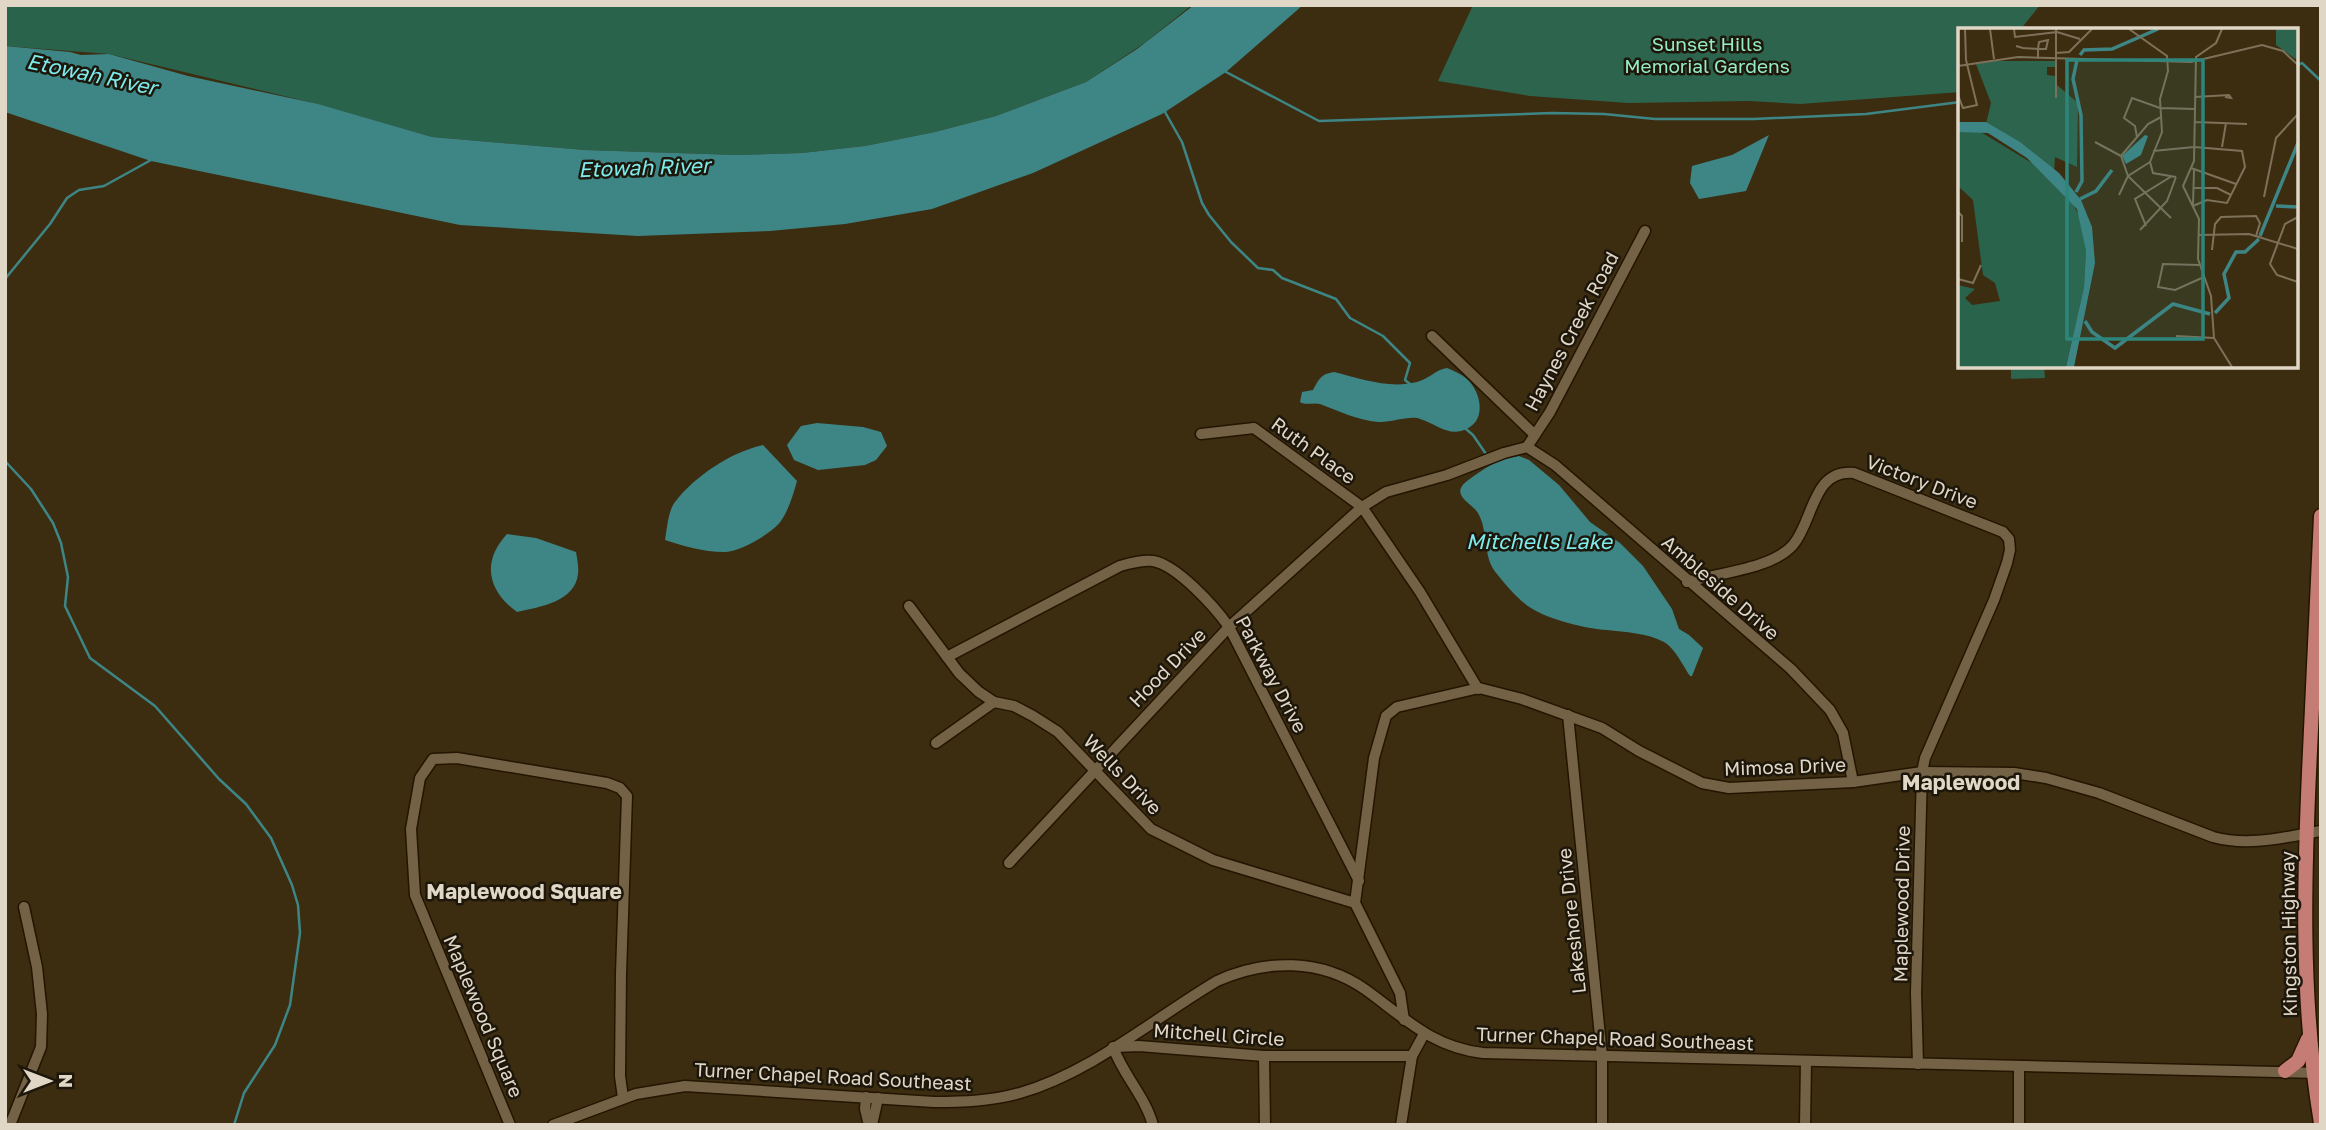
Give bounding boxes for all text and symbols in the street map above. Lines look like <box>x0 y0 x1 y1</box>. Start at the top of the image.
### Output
inset map <box>1958 28 2298 368</box>
park label: Sunset Hills Memorial Gardens <box>1624 32 1790 77</box>
water label: Etowah River <box>25 48 162 101</box>
water label: Etowah River <box>578 152 713 182</box>
street label: Haynes Creek Road <box>1519 247 1623 415</box>
street label: Ruth Place <box>1267 412 1361 488</box>
street label: Victory Drive <box>1863 449 1981 513</box>
water label: Mitchells Lake <box>1466 528 1614 554</box>
street label: Ambleside Drive <box>1658 530 1784 644</box>
street label: Parkway Drive <box>1232 612 1312 736</box>
street label: Hood Drive <box>1124 623 1210 711</box>
street label: Wells Drive <box>1079 729 1167 819</box>
street label: Mimosa Drive <box>1723 752 1847 780</box>
district label: Maplewood <box>1902 769 2020 795</box>
street label: Maplewood Drive <box>1888 825 1914 983</box>
street label: Lakeshore Drive <box>1552 847 1590 995</box>
street label: Kingston Highway <box>2275 851 2301 1017</box>
district label: Maplewood Square <box>426 878 622 904</box>
street label: Maplewood Square <box>439 931 529 1101</box>
street label: Mitchell Circle <box>1153 1018 1285 1050</box>
street label: Turner Chapel Road Southeast <box>1476 1022 1754 1054</box>
north arrow <box>14 1046 84 1116</box>
street label: Turner Chapel Road Southeast <box>694 1057 972 1095</box>
text: N <box>55 1074 78 1088</box>

